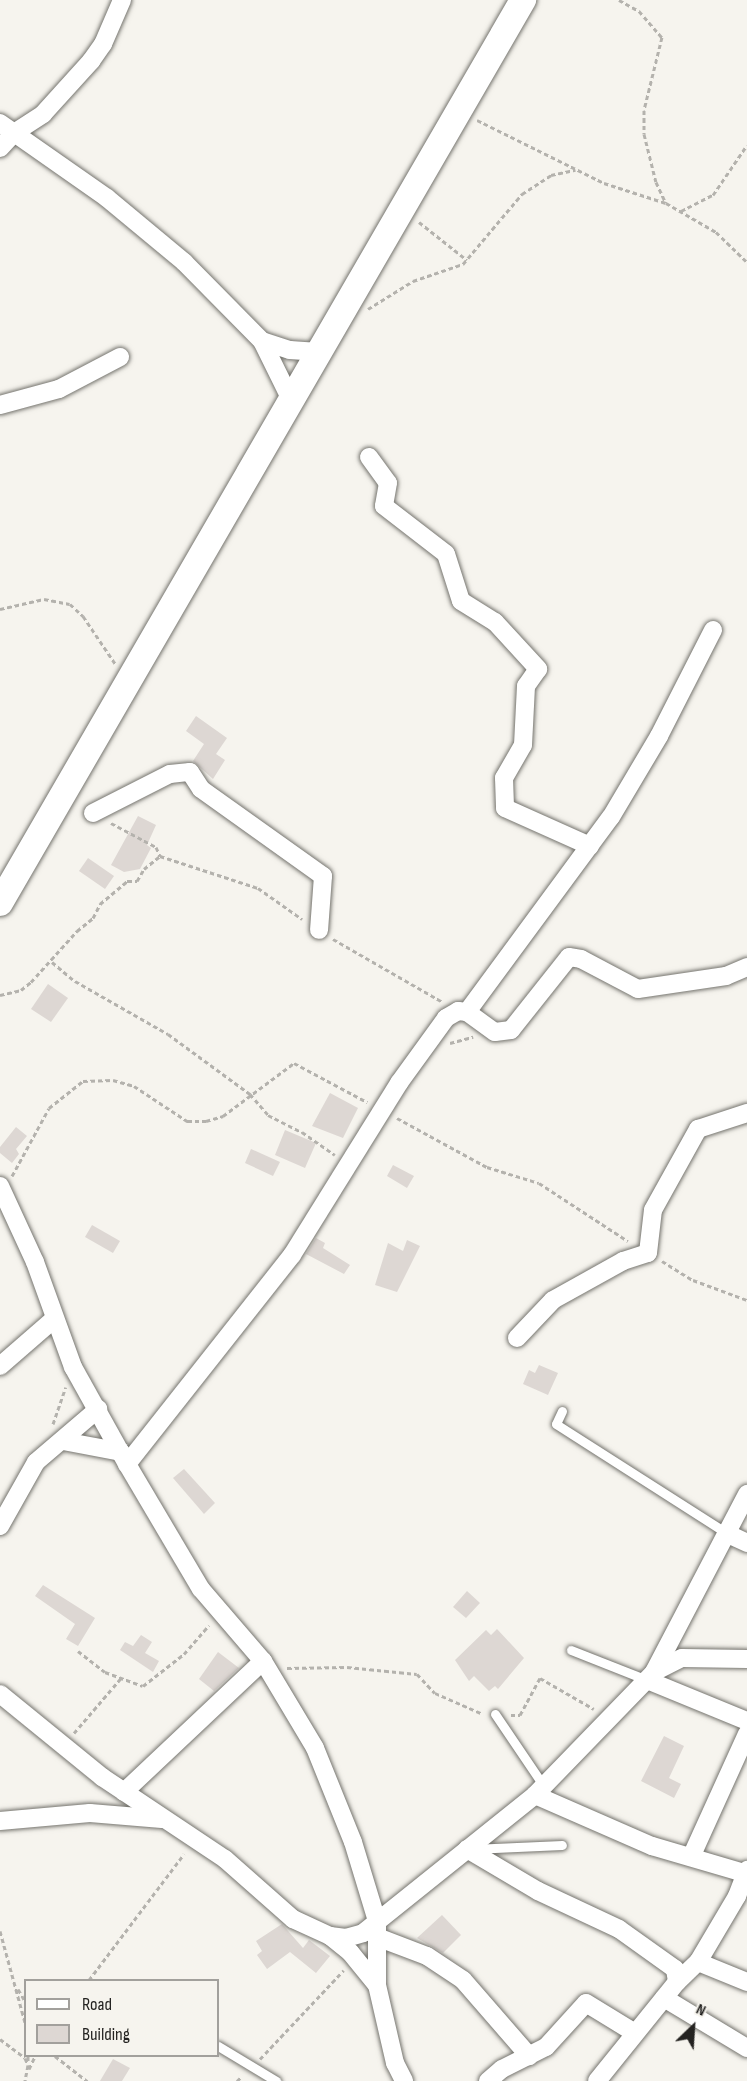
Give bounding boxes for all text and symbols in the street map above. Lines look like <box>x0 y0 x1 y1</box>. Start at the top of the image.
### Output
legend <box>24 1979 219 2057</box>
text: Road <box>82 1994 112 2015</box>
north arrow <box>663 1997 723 2057</box>
text: N <box>693 2000 709 2021</box>
text: Building <box>82 2024 130 2045</box>

